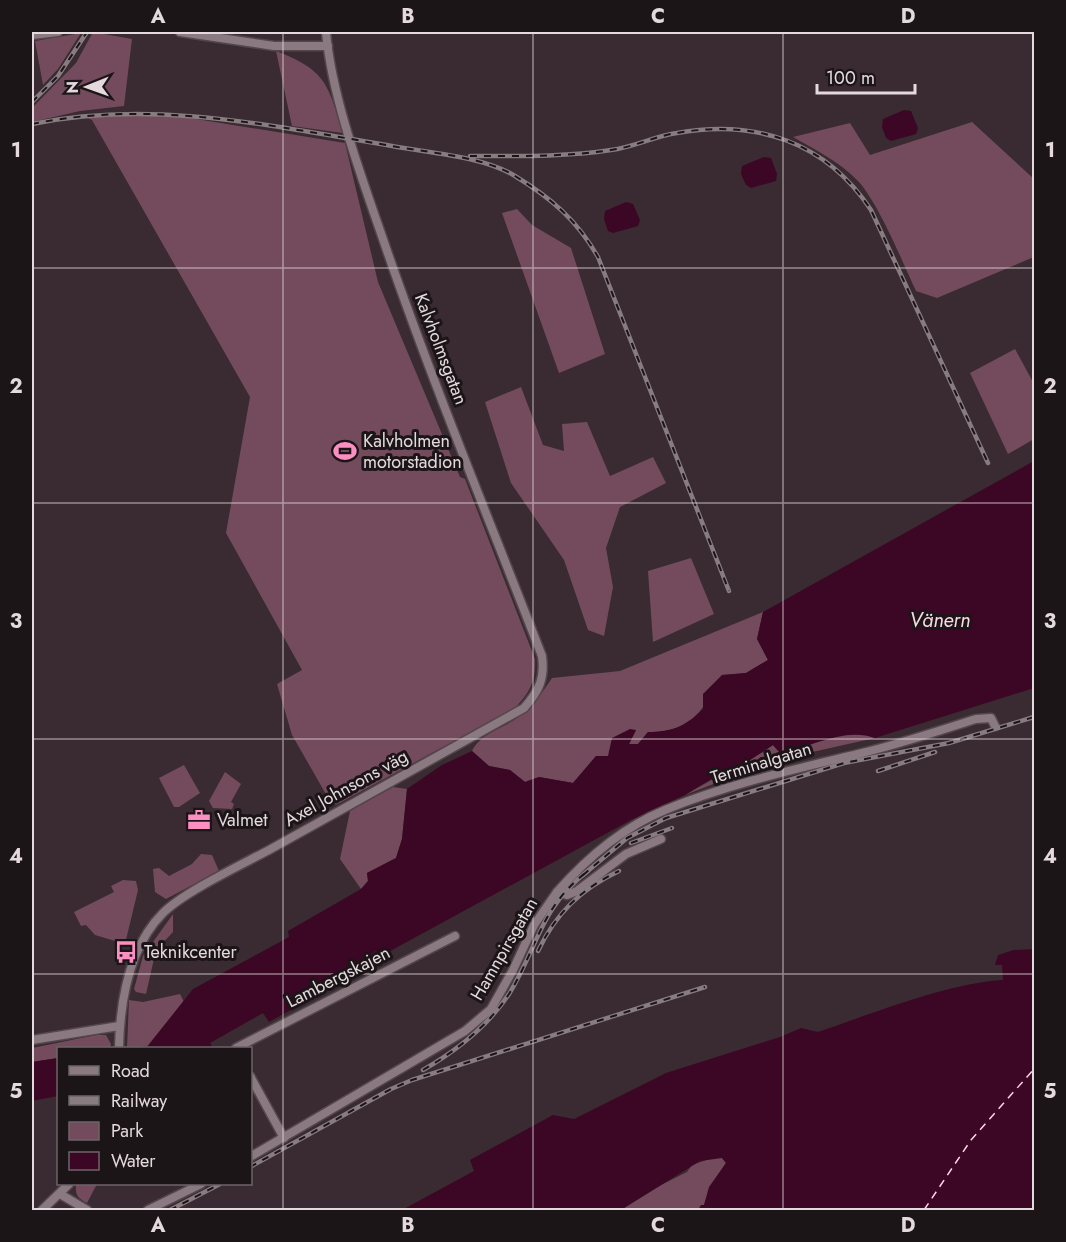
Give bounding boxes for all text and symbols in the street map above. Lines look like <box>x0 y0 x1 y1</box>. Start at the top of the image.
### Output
text: A <box>150 2 166 31</box>
text: B <box>401 2 415 31</box>
text: C <box>651 2 665 31</box>
text: D <box>901 2 915 31</box>
north arrow <box>57 57 117 117</box>
scale bar <box>817 57 914 95</box>
text: 100 m <box>826 65 875 91</box>
text: N <box>61 81 84 94</box>
text: 1 <box>11 136 21 165</box>
text: 1 <box>1045 136 1055 165</box>
street label: Kalvholmsgatan <box>408 290 474 408</box>
text: 2 <box>9 372 23 401</box>
text: 2 <box>1043 372 1057 401</box>
place label: Kalvholmen motorstadion <box>363 428 462 475</box>
sports icon: Kalvholmen motorstadion <box>332 438 358 464</box>
water label: Vänern <box>910 606 970 635</box>
text: 3 <box>10 607 22 636</box>
text: 3 <box>1044 607 1056 636</box>
street label: Terminalgatan <box>707 735 815 791</box>
street label: Axel Johnsons väg <box>279 743 413 833</box>
office icon: Valmet <box>186 807 212 833</box>
place label: Valmet <box>217 807 268 833</box>
text: 4 <box>9 842 23 871</box>
text: 4 <box>1043 842 1057 871</box>
street label: Hamnpirsgatan <box>464 893 544 1005</box>
bus stop icon: Teknikcenter <box>113 939 139 965</box>
place label: Teknikcenter <box>144 939 237 965</box>
street label: Lambergskajen <box>282 940 394 1014</box>
legend <box>57 1047 252 1185</box>
text: Road <box>111 1058 150 1084</box>
text: 5 <box>10 1077 23 1106</box>
text: 5 <box>1044 1077 1057 1106</box>
text: Railway <box>111 1088 167 1114</box>
text: Park <box>111 1118 143 1144</box>
text: Water <box>111 1148 156 1174</box>
text: A <box>150 1211 166 1240</box>
text: B <box>401 1211 415 1240</box>
text: C <box>651 1211 665 1240</box>
text: D <box>901 1211 915 1240</box>

